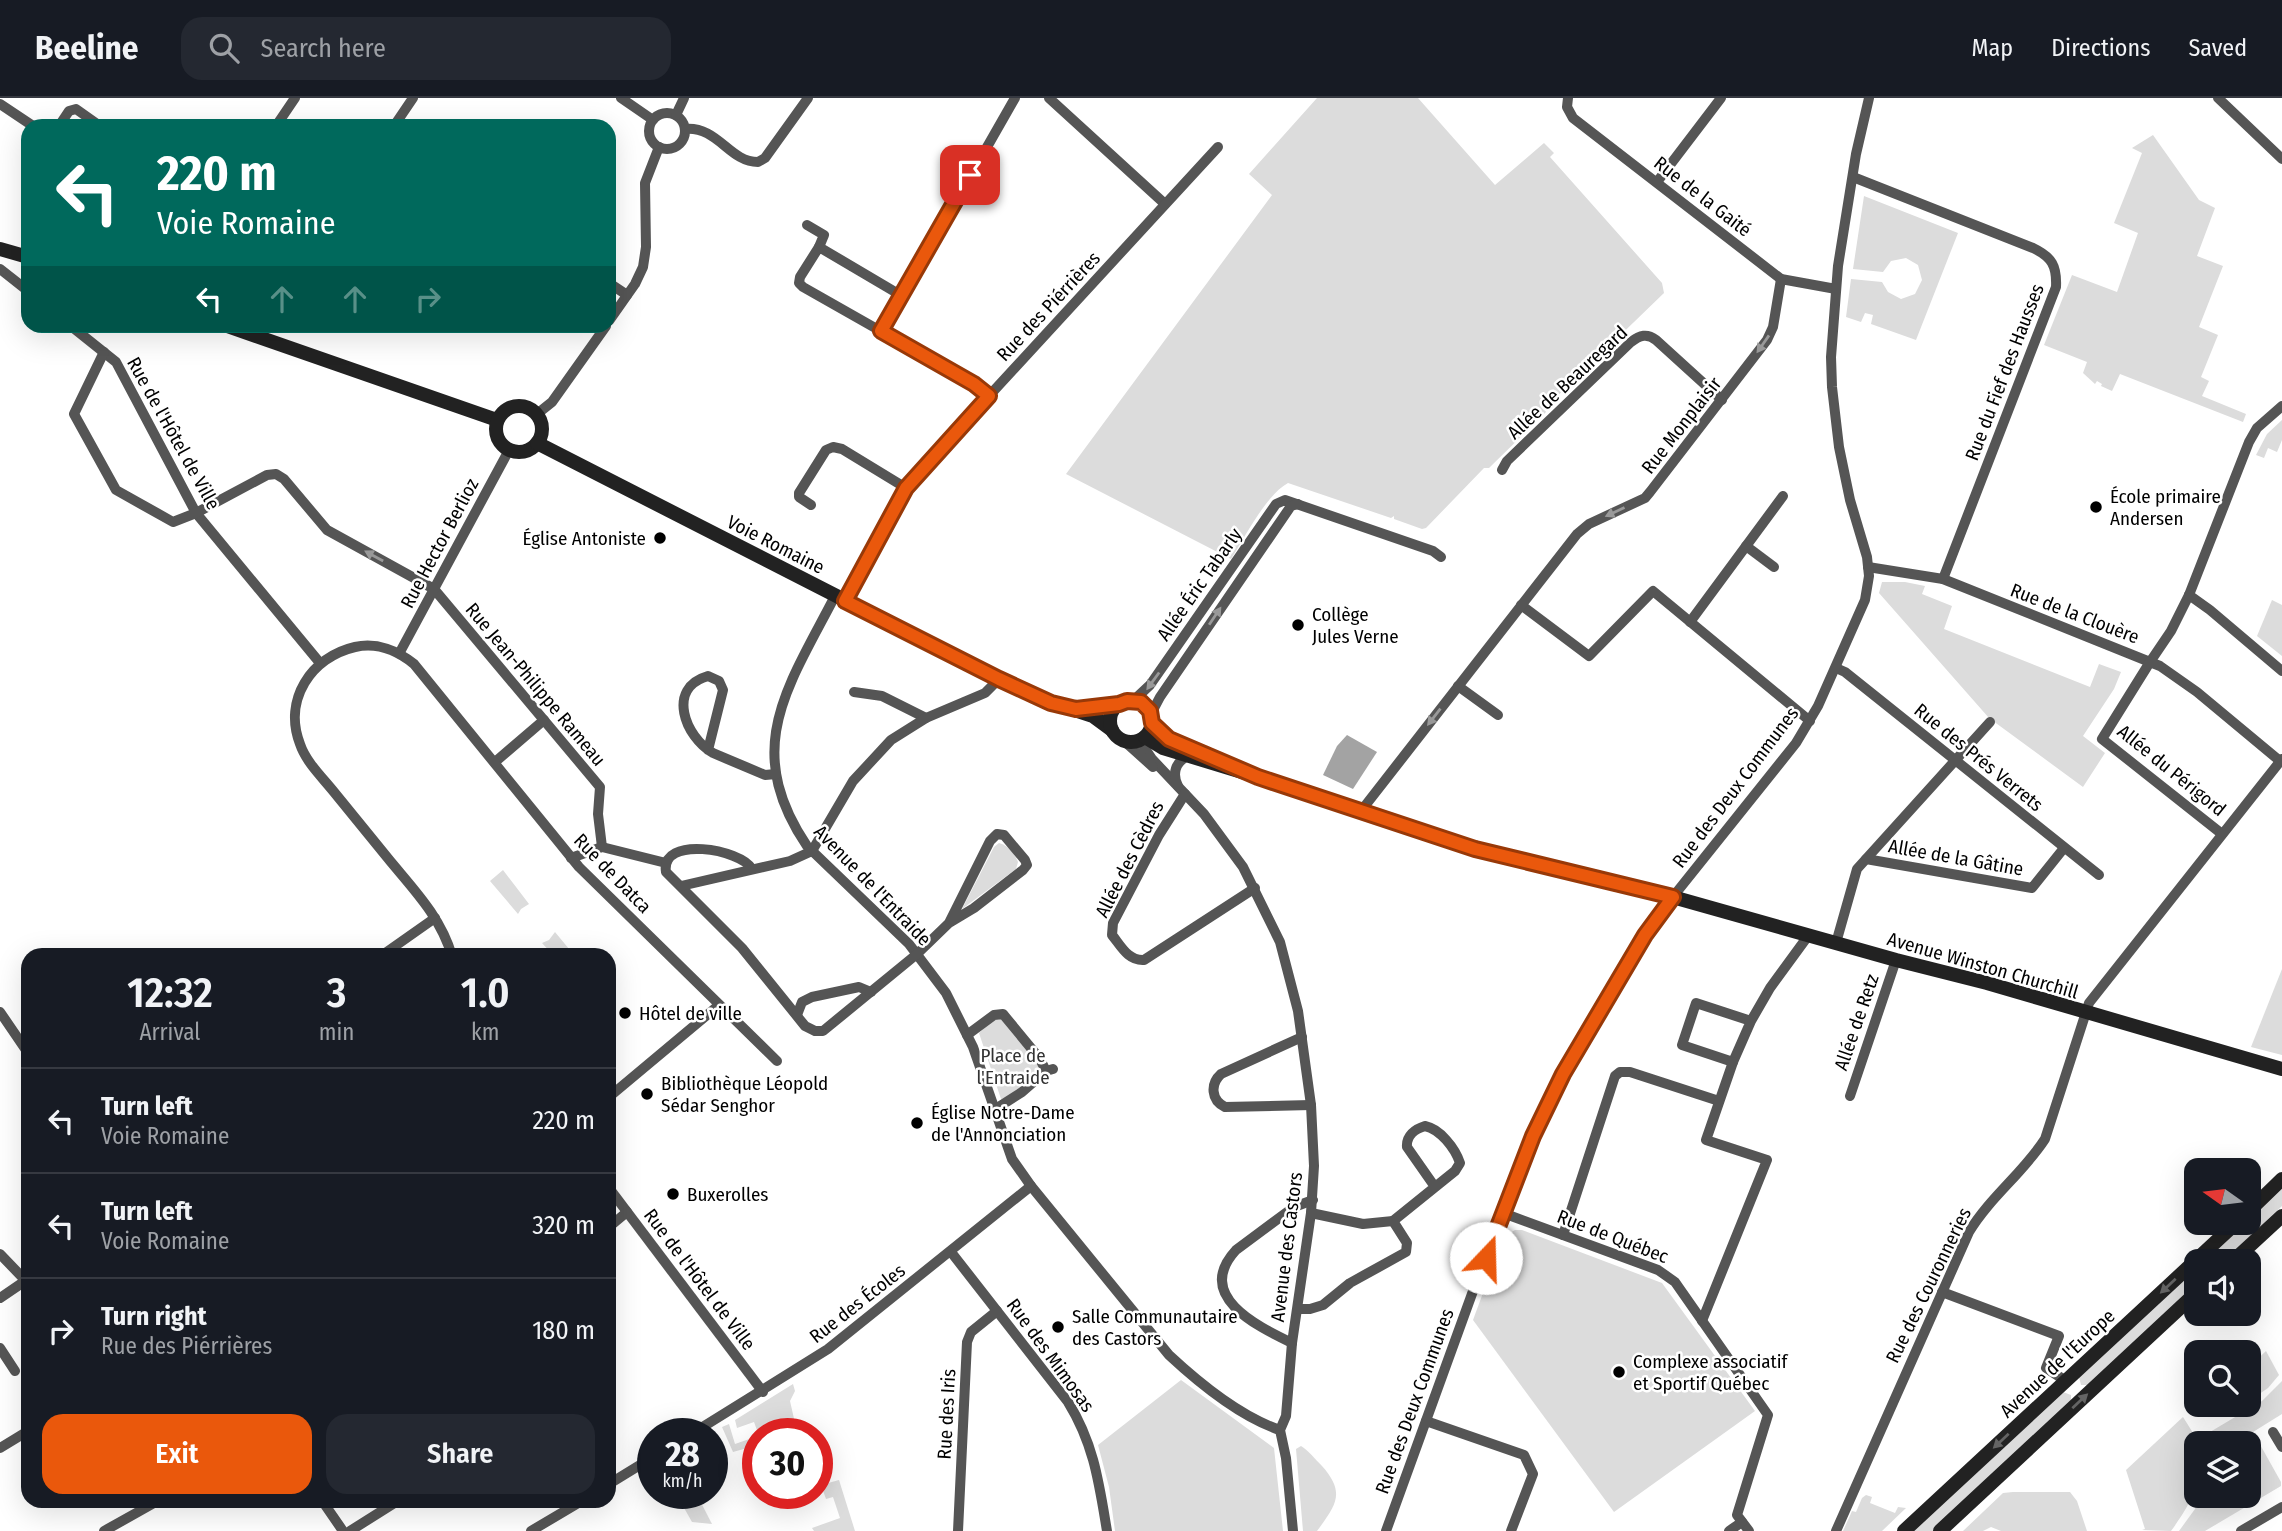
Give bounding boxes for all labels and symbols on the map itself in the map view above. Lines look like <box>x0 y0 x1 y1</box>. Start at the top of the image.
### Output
pin <box>940 145 1000 205</box>
street label: Rue de la Gaité <box>1649 151 1756 242</box>
street label: Rue des Piérrières <box>992 247 1105 366</box>
street label: Rue du Fief des Hausses <box>1960 281 2049 464</box>
street label: Allée de Beauregard <box>1503 321 1632 444</box>
one-way arrow <box>1756 335 1770 353</box>
street label: Rue de l'Hôtel de Ville <box>122 353 225 514</box>
street label: Rue Monplaisir <box>1637 372 1726 478</box>
street label: Rue Hector Berlioz <box>396 474 484 612</box>
place label: École primaire Andersen <box>2110 485 2221 530</box>
marker: École primaire Andersen <box>2088 499 2104 515</box>
one-way arrow <box>1604 507 1625 518</box>
street label: Voie Romaine <box>723 510 828 579</box>
street label: Allée Éric Tabarly <box>1152 523 1247 645</box>
place label: Église Antoniste <box>523 527 646 550</box>
marker: Église Antoniste <box>652 530 668 546</box>
one-way arrow <box>364 551 384 562</box>
street label: Rue de la Clouère <box>2007 578 2142 649</box>
street label: Rue Jean-Philippe Rameau <box>461 598 611 770</box>
place label: Collège Jules Verne <box>1312 603 1399 648</box>
one-way arrow <box>1208 607 1222 625</box>
marker: Collège Jules Verne <box>1290 617 1306 633</box>
one-way arrow <box>1146 672 1160 690</box>
street label: Rue des Prés Verrets <box>1910 698 2048 816</box>
street label: Rue des Deux Communes <box>1667 702 1803 872</box>
one-way arrow <box>1427 708 1441 726</box>
street label: Allée du Périgord <box>2113 720 2231 821</box>
street label: Allée des Cèdres <box>1090 797 1169 921</box>
street label: Avenue de l'Entraide <box>809 820 936 950</box>
street label: Rue de Datca <box>569 829 656 918</box>
street label: Allée de la Gâtine <box>1887 834 2025 881</box>
street label: Avenue Winston Churchill <box>1885 927 2081 1004</box>
street label: Allée de Retz <box>1829 971 1884 1073</box>
place label: Hôtel de ville <box>639 1002 742 1025</box>
marker: Hôtel de ville <box>617 1005 633 1021</box>
park label: Place de l'Entraide <box>976 1044 1050 1089</box>
place label: Bibliothèque Léopold Sédar Senghor <box>661 1072 828 1117</box>
marker: Bibliothèque Léopold Sédar Senghor <box>639 1086 655 1102</box>
place label: Église Notre-Dame de l'Annonciation <box>931 1101 1075 1146</box>
marker: Église Notre-Dame de l'Annonciation <box>909 1115 925 1131</box>
north arrow <box>2184 1158 2261 1236</box>
street label: Avenue des Castors <box>1266 1171 1307 1323</box>
place label: Buxerolles <box>687 1183 768 1206</box>
marker: Buxerolles <box>665 1186 681 1202</box>
street label: Rue de l'Hôtel de Ville <box>639 1204 760 1354</box>
street label: Rue des Couronneries <box>1881 1204 1976 1367</box>
street label: Rue de Québec <box>1554 1205 1672 1268</box>
position arrow <box>1449 1221 1523 1295</box>
street label: Rue des Écoles <box>805 1259 910 1348</box>
one-way arrow <box>2160 1278 2177 1294</box>
street label: Rue des Mimosas <box>1002 1294 1099 1416</box>
street label: Avenue de l'Europe <box>1995 1304 2119 1422</box>
place label: Salle Communautaire des Castors <box>1072 1305 1238 1350</box>
street label: Rue des Deux Communes <box>1370 1305 1459 1497</box>
marker: Salle Communautaire des Castors <box>1050 1319 1066 1335</box>
place label: Complexe associatif et Sportif Québec <box>1633 1350 1789 1395</box>
marker: Complexe associatif et Sportif Québec <box>1611 1364 1627 1380</box>
street label: Rue des Iris <box>933 1368 960 1460</box>
one-way arrow <box>2071 1394 2088 1410</box>
speed limit sign: 30 <box>742 1418 833 1509</box>
one-way arrow <box>1992 1433 2010 1449</box>

